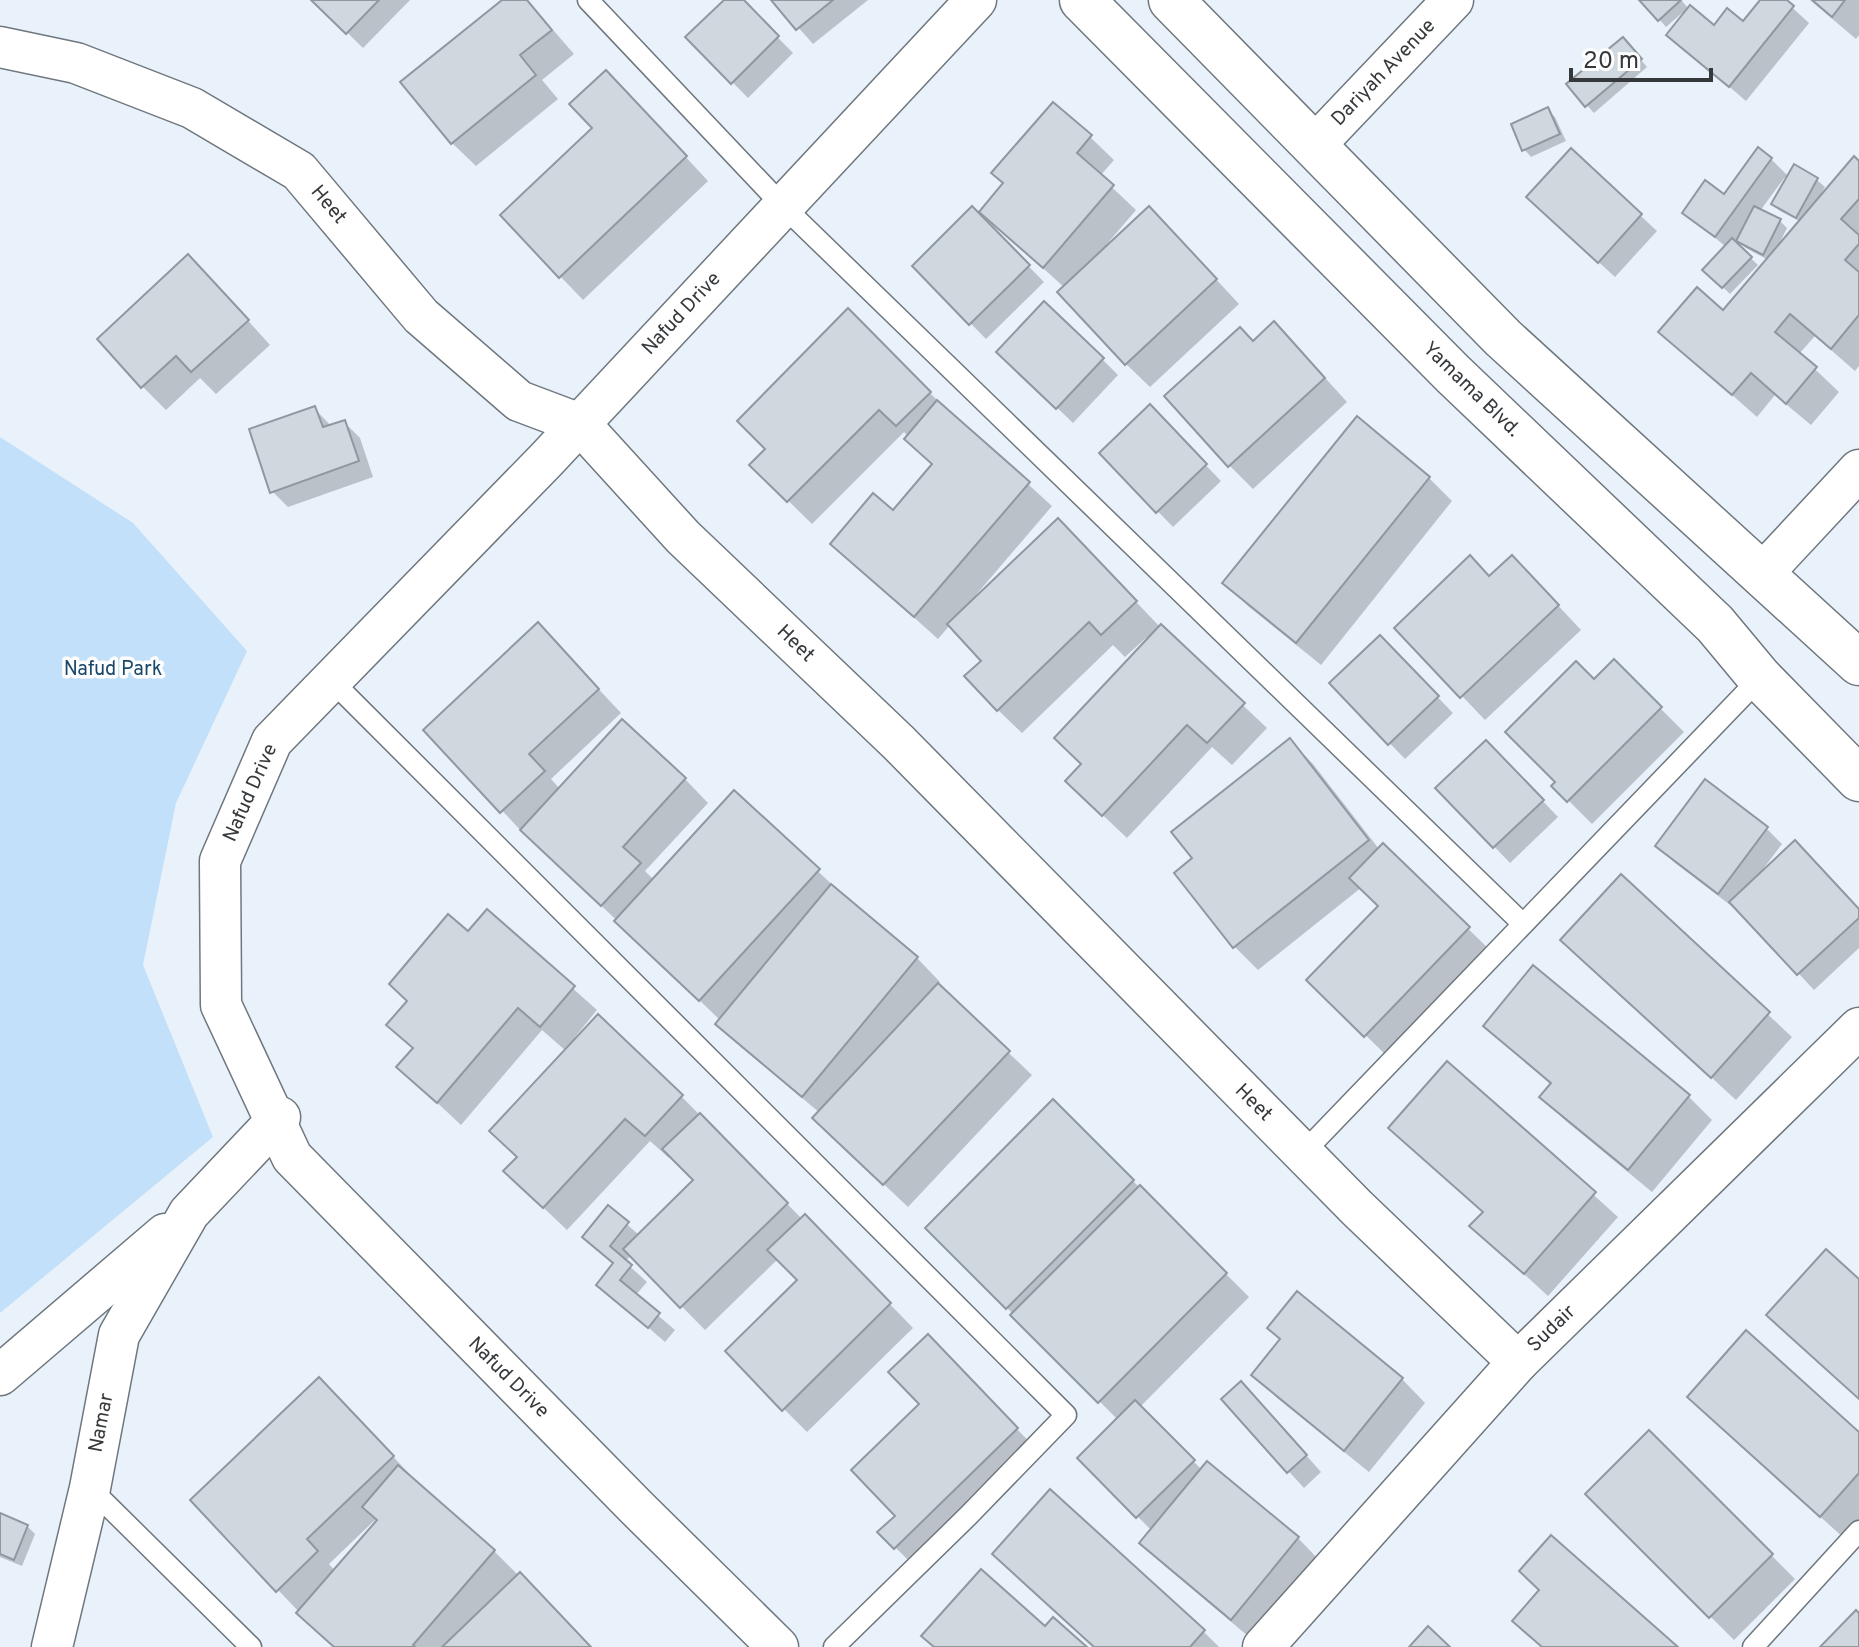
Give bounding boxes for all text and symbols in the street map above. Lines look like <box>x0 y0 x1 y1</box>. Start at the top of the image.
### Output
street label: Dariyah Avenue <box>1326 14 1442 132</box>
scale bar <box>1571 32 1711 82</box>
text: 20 m <box>1583 47 1639 77</box>
street label: Heet <box>304 180 352 230</box>
street label: Nafud Drive <box>637 267 727 361</box>
street label: Yamama Blvd. <box>1416 337 1526 443</box>
street label: Heet <box>770 620 820 668</box>
park label: Nafud Park <box>64 657 162 683</box>
street label: Nafud Drive <box>218 740 284 846</box>
street label: Heet <box>1229 1079 1277 1127</box>
street label: Sudair <box>1522 1299 1582 1358</box>
street label: Nafud Drive <box>462 1332 554 1424</box>
street label: Namar <box>84 1391 121 1455</box>

